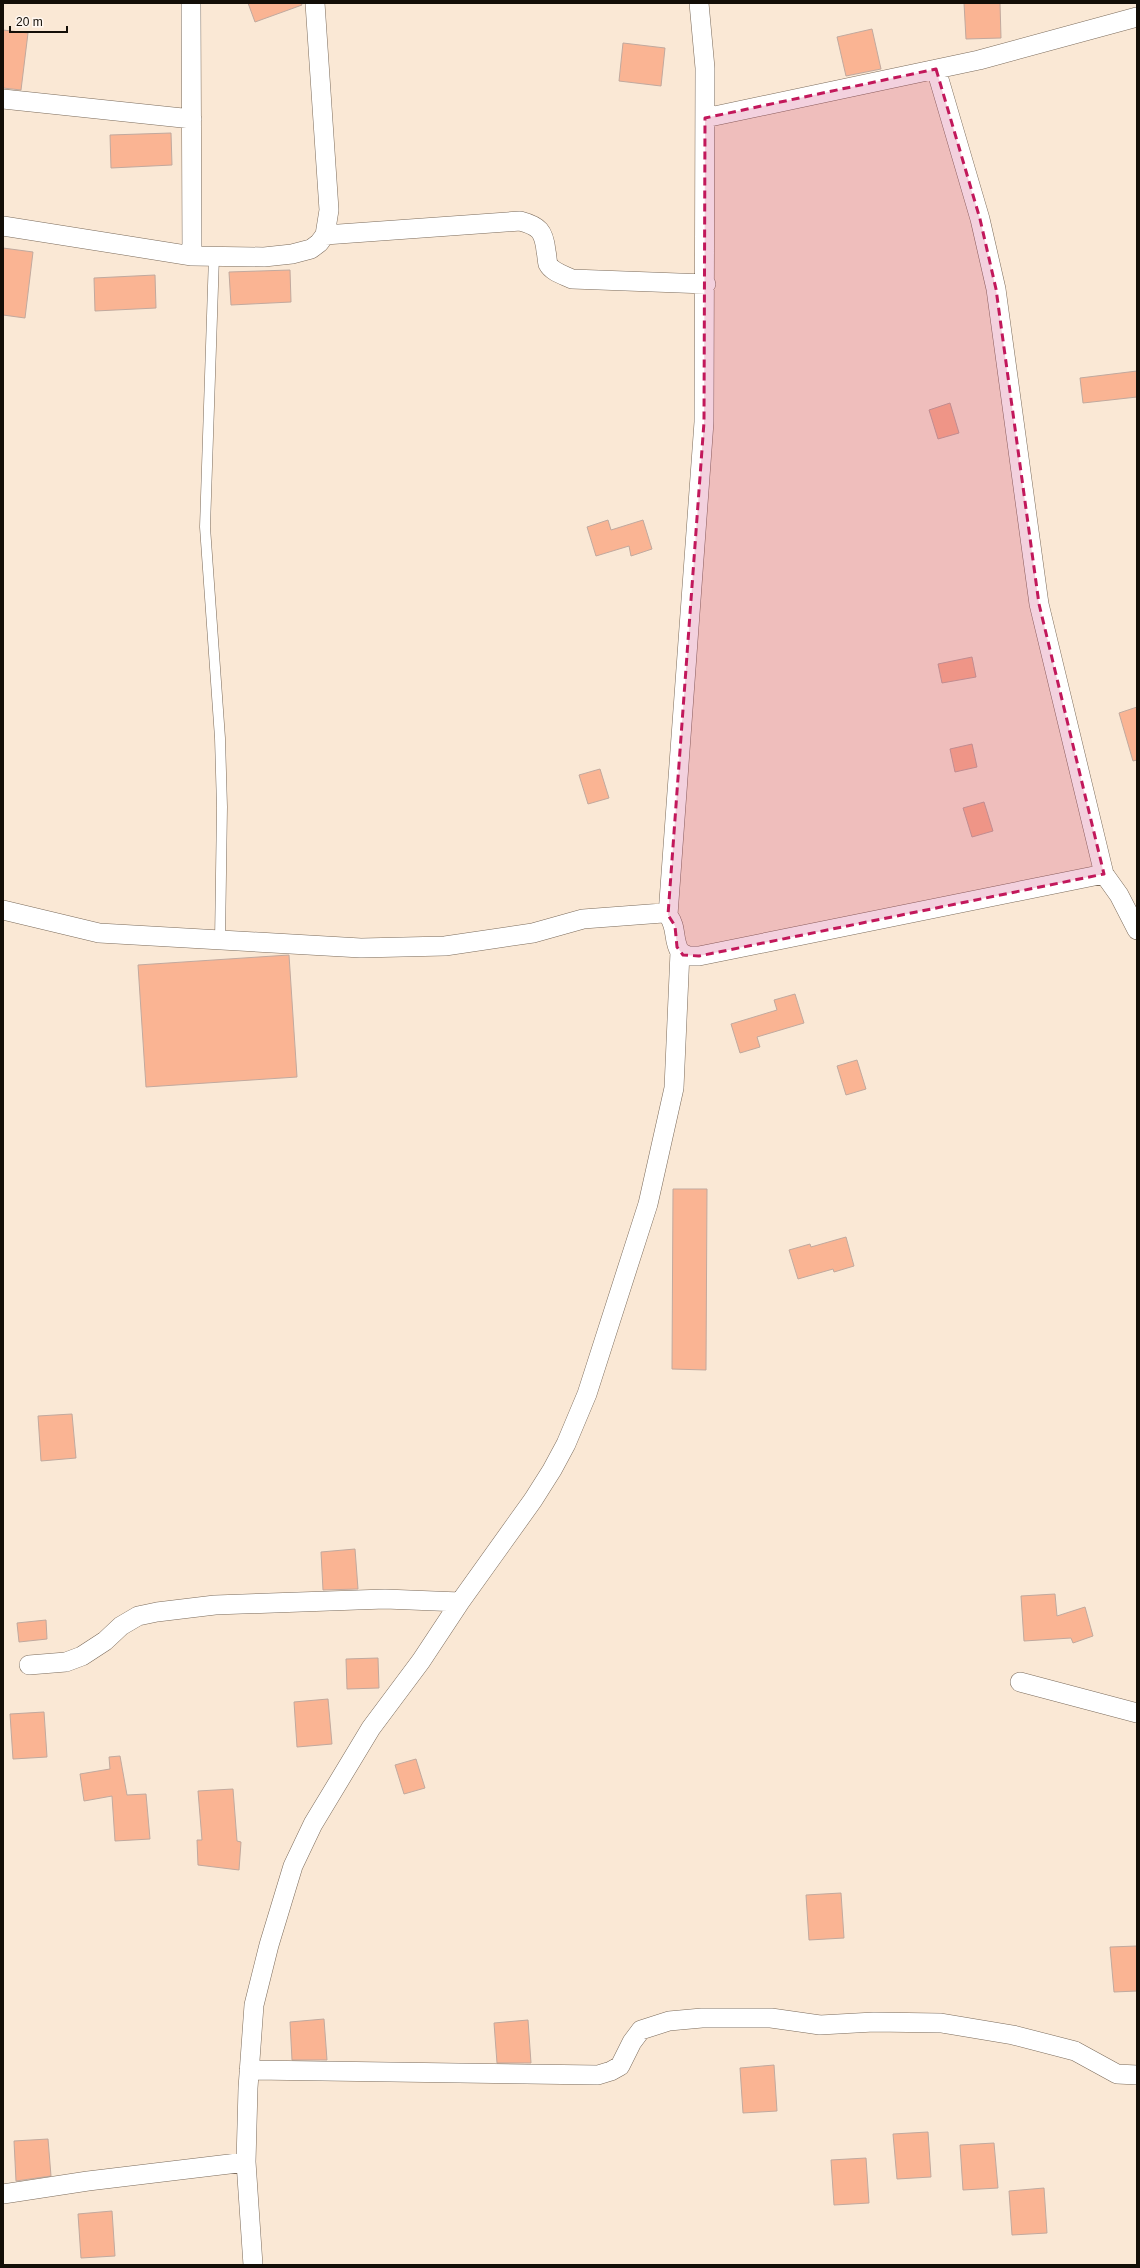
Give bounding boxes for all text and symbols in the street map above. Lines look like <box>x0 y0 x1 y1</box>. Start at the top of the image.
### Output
scale bar <box>10 8 67 34</box>
text: 20 m <box>16 15 43 29</box>

